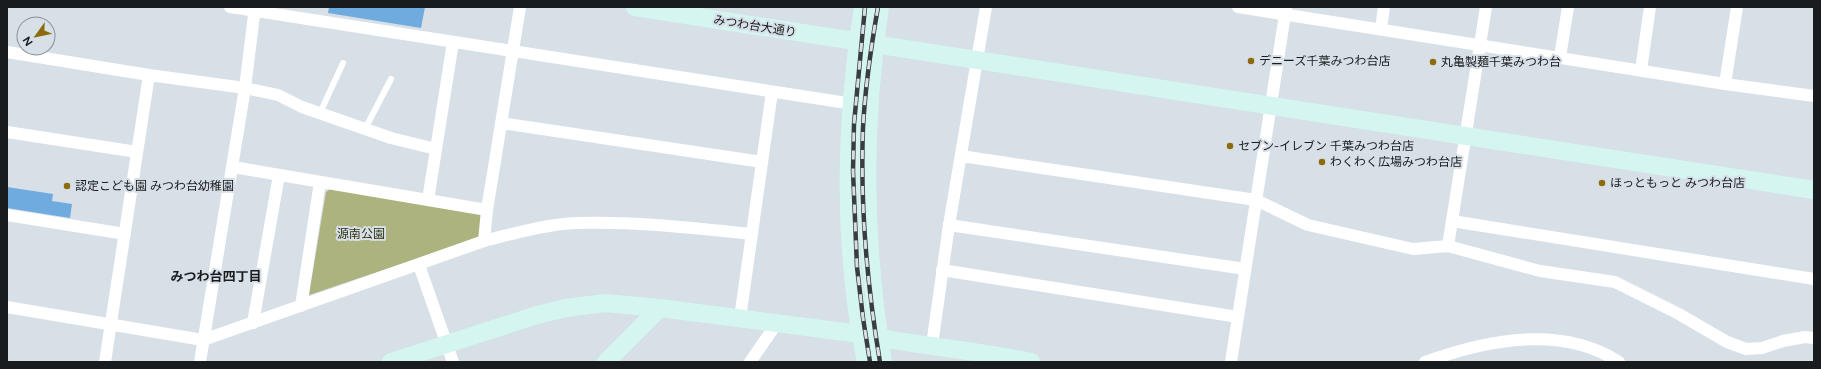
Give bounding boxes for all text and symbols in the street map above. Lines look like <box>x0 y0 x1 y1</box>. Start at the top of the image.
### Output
street label: みつわ台大通り <box>712 13 798 39</box>
north arrow <box>16 16 56 56</box>
text: N <box>20 34 36 48</box>
place label: デニーズ千葉みつわ台店 <box>1259 54 1390 68</box>
place label: 丸亀製麺千葉みつわ台 <box>1441 55 1561 69</box>
marker: デニーズ千葉みつわ台店 <box>1246 56 1256 66</box>
marker: 丸亀製麺千葉みつわ台 <box>1428 57 1438 67</box>
place label: セブン-イレブン 千葉みつわ台店 <box>1238 139 1414 153</box>
marker: セブン-イレブン 千葉みつわ台店 <box>1225 141 1235 151</box>
place label: わくわく広場みつわ台店 <box>1330 155 1462 169</box>
marker: わくわく広場みつわ台店 <box>1317 157 1327 167</box>
place label: ほっともっと みつわ台店 <box>1610 176 1745 190</box>
marker: ほっともっと みつわ台店 <box>1597 178 1607 188</box>
place label: 認定こども園 みつわ台幼稚園 <box>75 179 234 193</box>
marker: 認定こども園 みつわ台幼稚園 <box>62 181 72 191</box>
park label: 源南公園 <box>337 227 385 241</box>
district label: みつわ台四丁目 <box>170 269 262 284</box>

